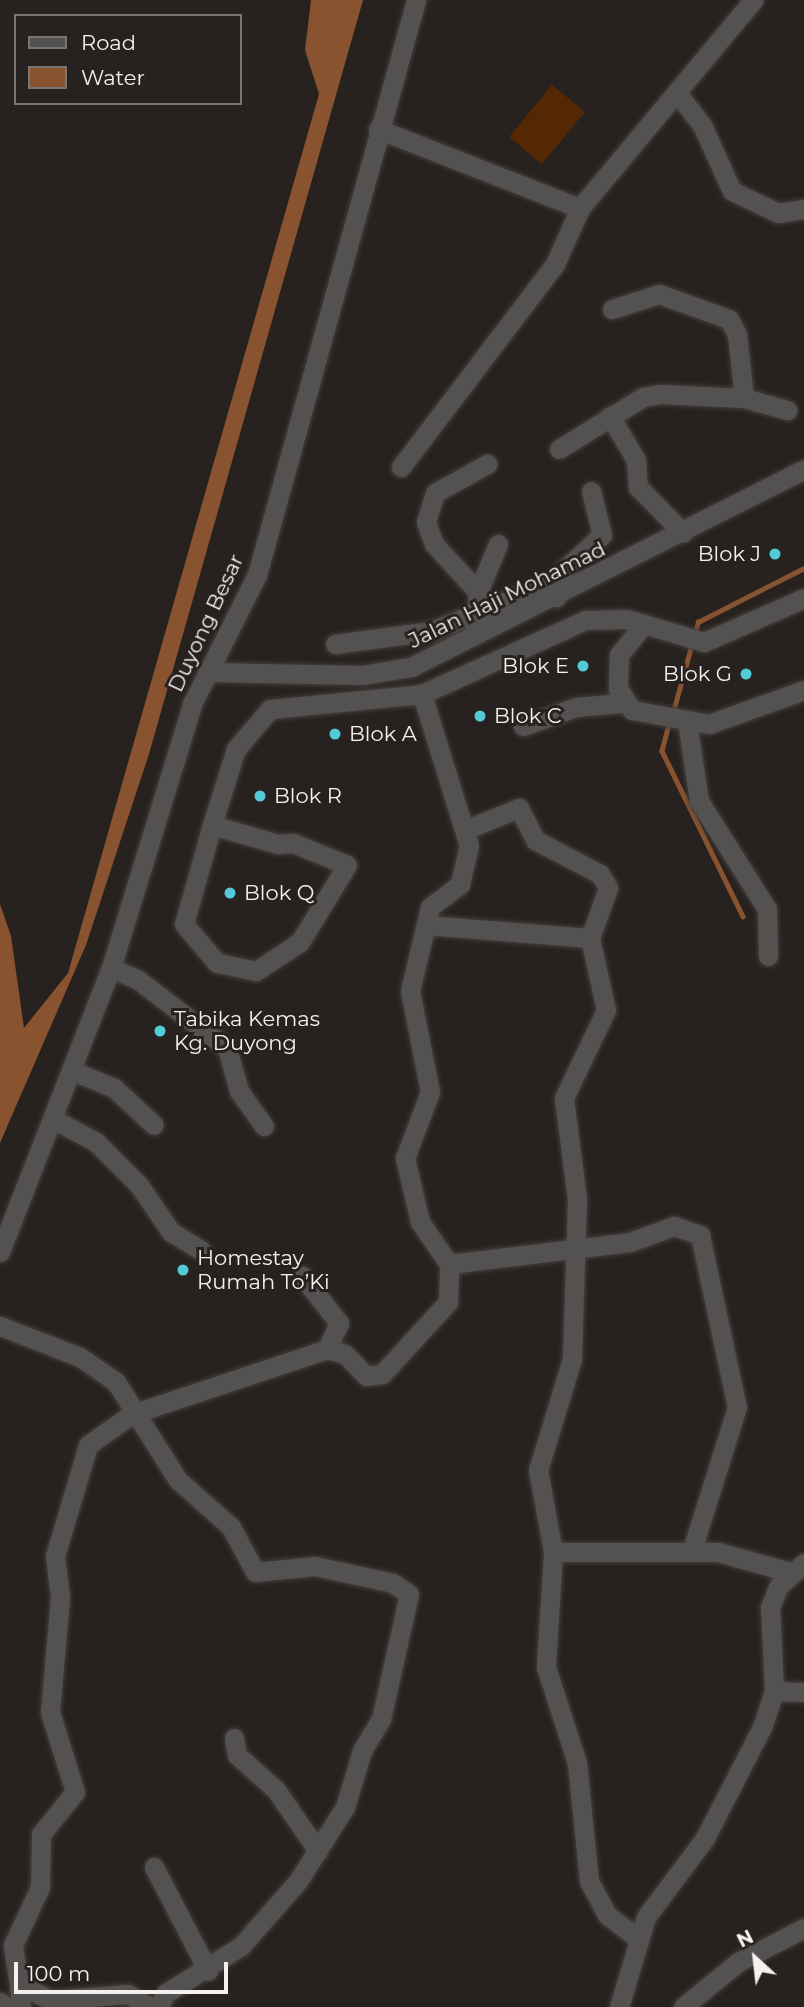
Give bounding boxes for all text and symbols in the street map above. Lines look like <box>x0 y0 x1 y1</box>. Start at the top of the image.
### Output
legend <box>14 14 242 105</box>
text: Road <box>81 30 136 55</box>
text: Water <box>81 65 145 90</box>
street label: Jalan Haji Mohamad <box>405 536 609 654</box>
place label: Blok J <box>698 541 761 567</box>
marker: Blok J <box>767 546 783 562</box>
street label: Duyong Besar <box>163 550 249 696</box>
place label: Blok E <box>502 653 569 679</box>
marker: Blok E <box>575 658 591 674</box>
place label: Blok G <box>663 661 732 687</box>
marker: Blok G <box>738 666 754 682</box>
place label: Blok C <box>494 703 562 729</box>
marker: Blok C <box>472 708 488 724</box>
place label: Blok A <box>349 721 417 747</box>
marker: Blok A <box>327 726 343 742</box>
place label: Blok R <box>274 783 342 809</box>
marker: Blok R <box>252 788 268 804</box>
place label: Blok Q <box>244 880 314 906</box>
marker: Blok Q <box>222 885 238 901</box>
place label: Tabika Kemas Kg. Duyong <box>174 1006 320 1056</box>
marker: Tabika Kemas Kg. Duyong <box>152 1023 168 1039</box>
place label: Homestay Rumah To’Ki <box>197 1245 330 1295</box>
marker: Homestay Rumah To’Ki <box>175 1262 191 1278</box>
north arrow <box>720 1923 790 1993</box>
text: N <box>733 1925 757 1953</box>
scale bar <box>18 1948 231 1992</box>
text: 100 m <box>27 1961 90 1986</box>

